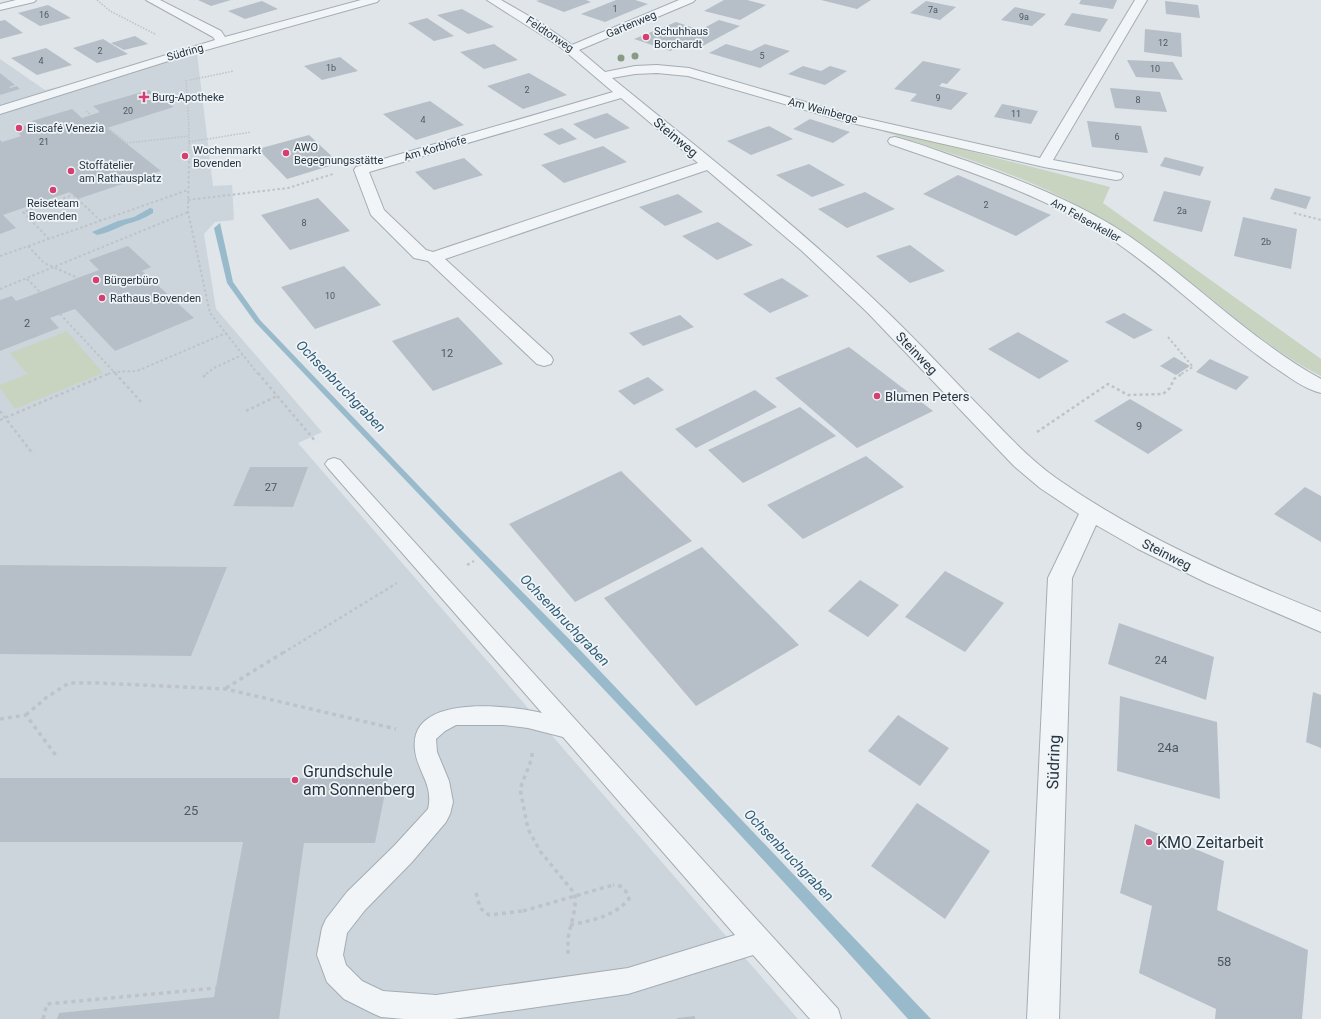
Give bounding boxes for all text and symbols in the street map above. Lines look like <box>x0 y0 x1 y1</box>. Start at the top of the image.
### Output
house number: 1 <box>612 4 618 14</box>
house number: 7a <box>928 5 938 15</box>
street label: Gartenweg <box>604 8 658 41</box>
house number: 16 <box>39 10 49 20</box>
house number: 9a <box>1019 12 1029 22</box>
street label: Feldtorweg <box>523 14 576 55</box>
place label: Schuhhaus Borchardt <box>654 25 709 51</box>
marker: Schuhhaus Borchardt <box>641 32 651 42</box>
house number: 12 <box>1158 38 1168 48</box>
street label: Südring <box>165 41 205 64</box>
house number: 2 <box>97 46 103 56</box>
house number: 5 <box>759 51 765 61</box>
house number: 4 <box>38 56 44 66</box>
house number: 1b <box>326 63 336 73</box>
house number: 10 <box>1150 64 1160 74</box>
house number: 2 <box>524 85 530 95</box>
place label: Burg-Apotheke <box>152 91 224 104</box>
marker: Burg-Apotheke <box>139 92 149 102</box>
house number: 9 <box>935 93 941 103</box>
street label: Am Weinberge <box>787 95 859 126</box>
house number: 8 <box>1135 95 1141 105</box>
house number: 20 <box>123 106 133 116</box>
house number: 11 <box>1011 109 1021 119</box>
house number: 4 <box>420 115 426 125</box>
street label: Steinweg <box>650 115 701 160</box>
place label: Eiscafé Venezia <box>27 122 104 135</box>
marker: Eiscafé Venezia <box>14 123 24 133</box>
house number: 6 <box>1114 132 1120 142</box>
street label: Am Korbhofe <box>402 133 468 164</box>
house number: 21 <box>39 137 49 147</box>
place label: AWO Begegnungsstätte <box>294 141 383 167</box>
place label: Wochenmarkt Bovenden <box>193 144 262 170</box>
marker: AWO Begegnungsstätte <box>281 148 291 158</box>
marker: Wochenmarkt Bovenden <box>180 151 190 161</box>
place label: Stoffatelier am Rathausplatz <box>79 159 162 185</box>
marker: Stoffatelier am Rathausplatz <box>66 166 76 176</box>
marker: Reiseteam Bovenden <box>48 185 58 195</box>
street label: Am Felsenkeller <box>1049 196 1123 245</box>
place label: Reiseteam Bovenden <box>27 197 79 223</box>
house number: 2 <box>983 200 989 210</box>
house number: 2a <box>1177 206 1187 216</box>
house number: 8 <box>301 218 307 228</box>
house number: 2b <box>1261 237 1271 247</box>
place label: Bürgerbüro <box>104 274 158 287</box>
marker: Bürgerbüro <box>91 275 101 285</box>
house number: 10 <box>325 291 335 301</box>
place label: Rathaus Bovenden <box>110 292 201 305</box>
marker: Rathaus Bovenden <box>97 293 107 303</box>
house number: 2 <box>24 317 30 330</box>
street label: Steinweg <box>893 329 941 378</box>
water label: Ochsenbruchgraben <box>293 337 389 435</box>
house number: 12 <box>441 347 453 360</box>
place label: Blumen Peters <box>885 389 970 404</box>
marker: Blumen Peters <box>872 391 882 401</box>
house number: 9 <box>1136 420 1142 433</box>
house number: 27 <box>265 481 277 494</box>
street label: Steinweg <box>1140 536 1194 573</box>
water label: Ochsenbruchgraben <box>517 571 613 669</box>
house number: 24 <box>1155 654 1167 667</box>
street label: Südring <box>1043 734 1064 790</box>
house number: 24a <box>1157 740 1179 755</box>
place label: Grundschule am Sonnenberg <box>303 762 415 799</box>
marker: Grundschule am Sonnenberg <box>290 775 300 785</box>
house number: 25 <box>184 803 198 818</box>
water label: Ochsenbruchgraben <box>741 806 837 904</box>
place label: KMO Zeitarbeit <box>1157 833 1264 852</box>
marker: KMO Zeitarbeit <box>1144 837 1154 847</box>
house number: 58 <box>1217 954 1231 969</box>

